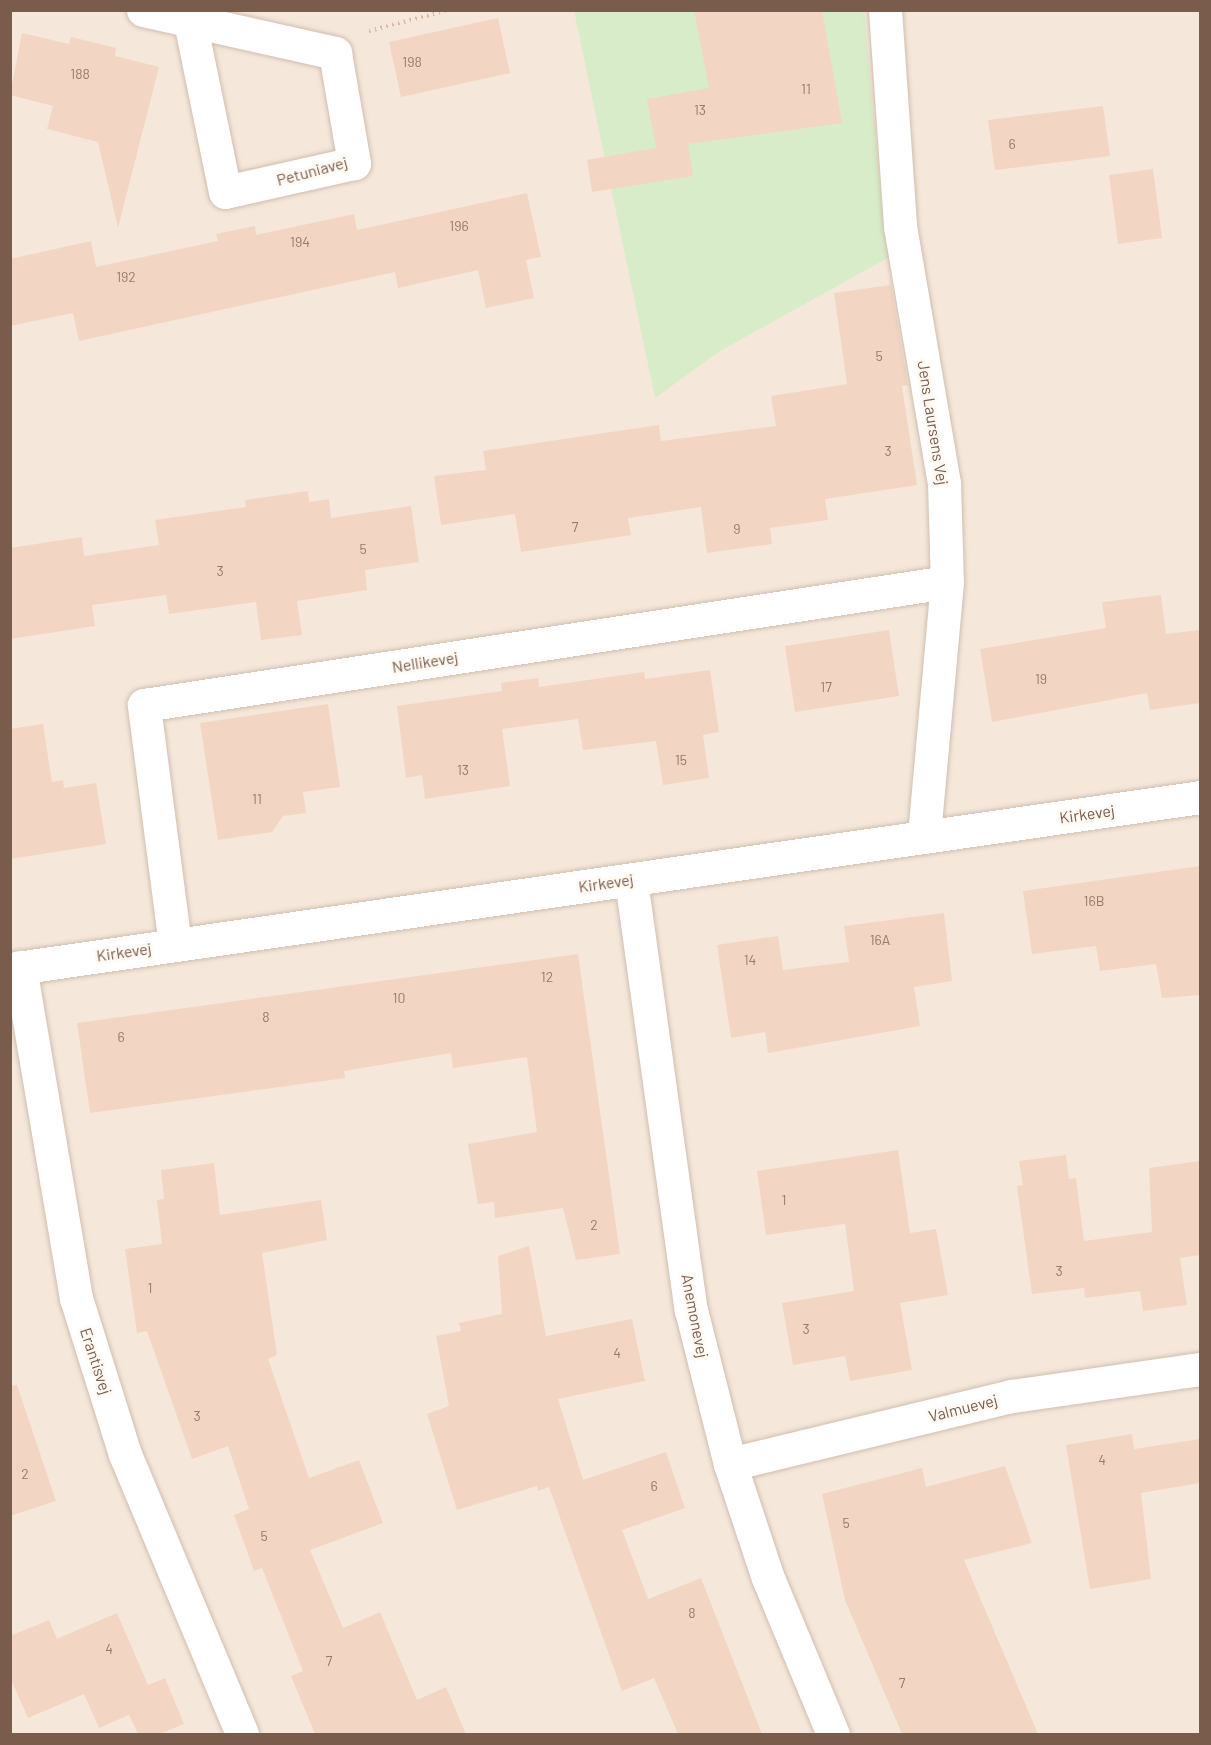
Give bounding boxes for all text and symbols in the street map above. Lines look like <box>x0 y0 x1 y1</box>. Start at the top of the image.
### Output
house number: 198 <box>402 54 422 70</box>
house number: 188 <box>70 66 90 82</box>
house number: 11 <box>801 81 811 97</box>
house number: 13 <box>694 102 706 118</box>
house number: 6 <box>1008 136 1016 152</box>
street label: Petuniavej <box>274 152 350 190</box>
house number: 196 <box>449 218 469 234</box>
house number: 194 <box>290 234 310 250</box>
house number: 192 <box>116 269 136 285</box>
house number: 5 <box>875 348 883 364</box>
street label: Jens Laursens Vej <box>914 359 952 487</box>
house number: 3 <box>884 443 892 459</box>
house number: 7 <box>572 519 578 535</box>
house number: 9 <box>733 521 741 537</box>
house number: 5 <box>359 541 367 557</box>
house number: 3 <box>216 563 224 579</box>
street label: Nellikevej <box>391 647 459 677</box>
house number: 19 <box>1035 671 1047 687</box>
house number: 17 <box>820 679 832 695</box>
house number: 15 <box>675 752 687 768</box>
house number: 13 <box>457 762 469 778</box>
house number: 11 <box>252 791 262 807</box>
street label: Kirkevej <box>1058 801 1116 827</box>
street label: Kirkevej <box>577 870 635 896</box>
house number: 16B <box>1084 893 1104 909</box>
house number: 16A <box>870 932 890 948</box>
street label: Kirkevej <box>95 939 153 965</box>
house number: 14 <box>744 952 756 968</box>
house number: 12 <box>541 969 553 985</box>
house number: 10 <box>393 990 405 1006</box>
house number: 8 <box>262 1009 270 1025</box>
house number: 6 <box>117 1029 125 1045</box>
house number: 1 <box>782 1192 786 1208</box>
house number: 2 <box>590 1217 598 1233</box>
house number: 3 <box>1055 1263 1063 1279</box>
street label: Anemonevej <box>677 1272 713 1360</box>
house number: 1 <box>148 1280 152 1296</box>
house number: 3 <box>802 1321 810 1337</box>
street label: Erantisvej <box>76 1325 116 1397</box>
house number: 4 <box>613 1345 621 1361</box>
street label: Valmuevej <box>927 1390 999 1426</box>
house number: 3 <box>193 1408 201 1424</box>
house number: 4 <box>1098 1452 1106 1468</box>
house number: 2 <box>21 1466 29 1482</box>
house number: 6 <box>650 1478 658 1494</box>
house number: 5 <box>842 1515 850 1531</box>
house number: 5 <box>260 1528 268 1544</box>
house number: 8 <box>688 1605 696 1621</box>
house number: 4 <box>105 1641 113 1657</box>
house number: 7 <box>326 1653 332 1669</box>
house number: 7 <box>899 1675 905 1691</box>

